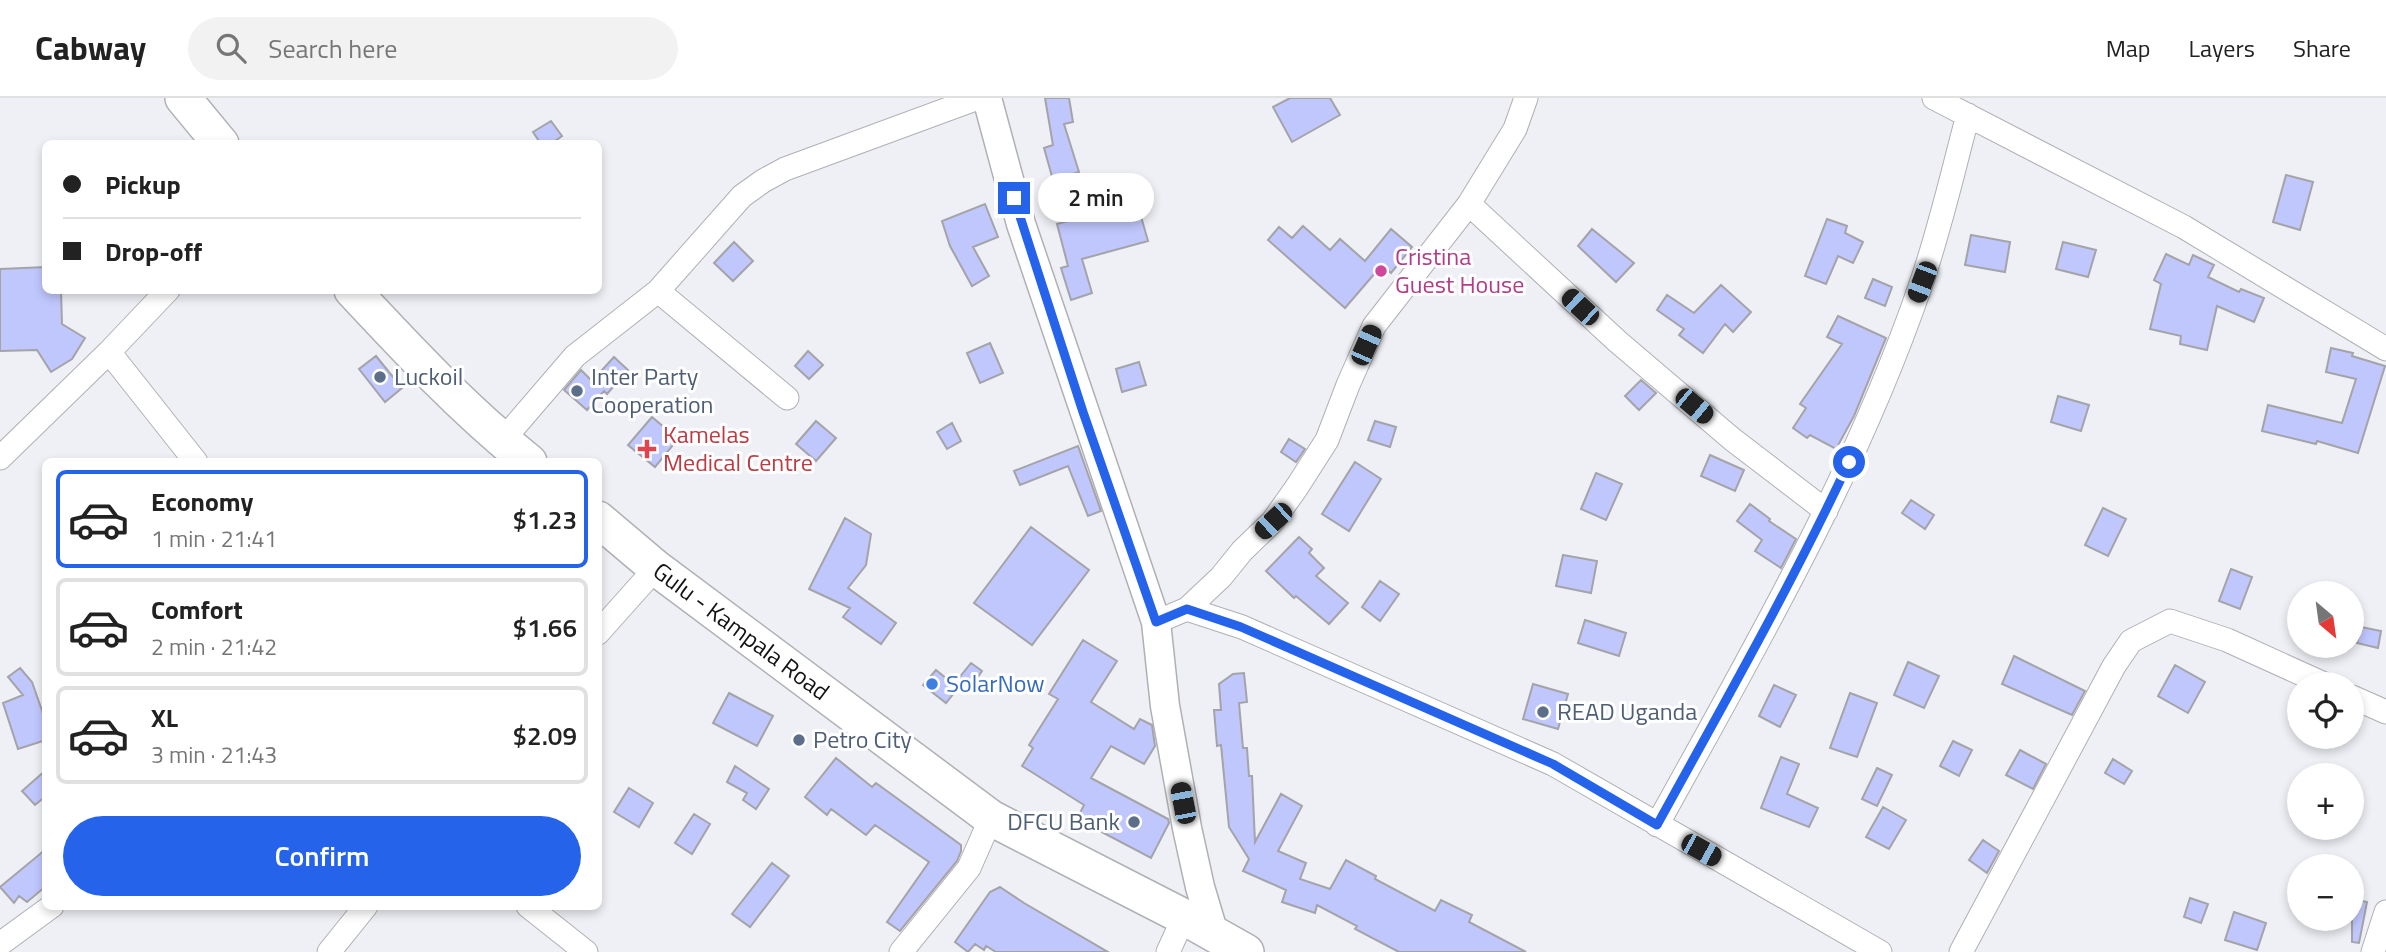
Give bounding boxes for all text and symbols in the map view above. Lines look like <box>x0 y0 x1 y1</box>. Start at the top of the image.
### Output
search box <box>188 17 678 80</box>
text: Cabway <box>35 23 146 73</box>
icon: search <box>212 29 250 67</box>
text: Search here <box>268 29 397 68</box>
text: Map <box>2106 30 2151 66</box>
text: Layers <box>2189 30 2255 66</box>
text: Share <box>2293 30 2351 66</box>
text: Pickup <box>105 165 181 204</box>
callout: 2 min <box>1038 174 1154 222</box>
text: 2 min <box>1068 180 1124 215</box>
route end <box>998 182 1030 214</box>
text: Drop-off <box>105 232 202 271</box>
place label: Cristina Guest House <box>1395 238 1524 302</box>
car <box>1905 259 1940 305</box>
marker: Cristina Guest House <box>1373 263 1389 279</box>
car <box>1558 285 1603 329</box>
car <box>1348 322 1385 368</box>
place label: Luckoil <box>394 358 463 394</box>
place label: Inter Party Cooperation <box>591 358 714 422</box>
marker: Luckoil <box>372 369 388 385</box>
marker: Inter Party Cooperation <box>569 383 585 399</box>
car <box>1672 384 1717 428</box>
place label: Kamelas Medical Centre <box>663 416 813 480</box>
marker: Kamelas Medical Centre <box>637 439 657 459</box>
route start <box>1833 446 1865 478</box>
text: Economy <box>151 482 253 521</box>
icon: car <box>67 488 130 551</box>
car <box>1251 499 1296 543</box>
text: $1.23 <box>513 500 577 539</box>
text: 1 min · 21:41 <box>151 521 277 556</box>
street label: Gulu - Kampala Road <box>646 553 837 709</box>
north arrow <box>2287 581 2364 658</box>
map controls <box>2287 581 2364 931</box>
text: Comfort <box>151 590 243 629</box>
icon: car <box>67 596 130 659</box>
text: $1.66 <box>513 608 577 647</box>
text: 2 min · 21:42 <box>151 629 277 664</box>
place label: SolarNow <box>946 665 1045 701</box>
button: locate <box>2287 672 2364 749</box>
marker: SolarNow <box>924 676 940 692</box>
place label: READ Uganda <box>1557 693 1697 729</box>
text: XL <box>151 698 178 737</box>
icon: car <box>67 704 130 767</box>
marker: READ Uganda <box>1535 704 1551 720</box>
text: $2.09 <box>513 716 577 755</box>
place label: Petro City <box>813 721 912 757</box>
marker: Petro City <box>791 732 807 748</box>
text: 3 min · 21:43 <box>151 737 277 772</box>
button: + <box>2287 763 2364 840</box>
car <box>1169 780 1198 826</box>
place label: DFCU Bank <box>1007 803 1120 839</box>
marker: DFCU Bank <box>1126 814 1142 830</box>
button: Confirm <box>63 816 581 896</box>
car <box>1678 831 1725 869</box>
button: − <box>2287 854 2364 931</box>

